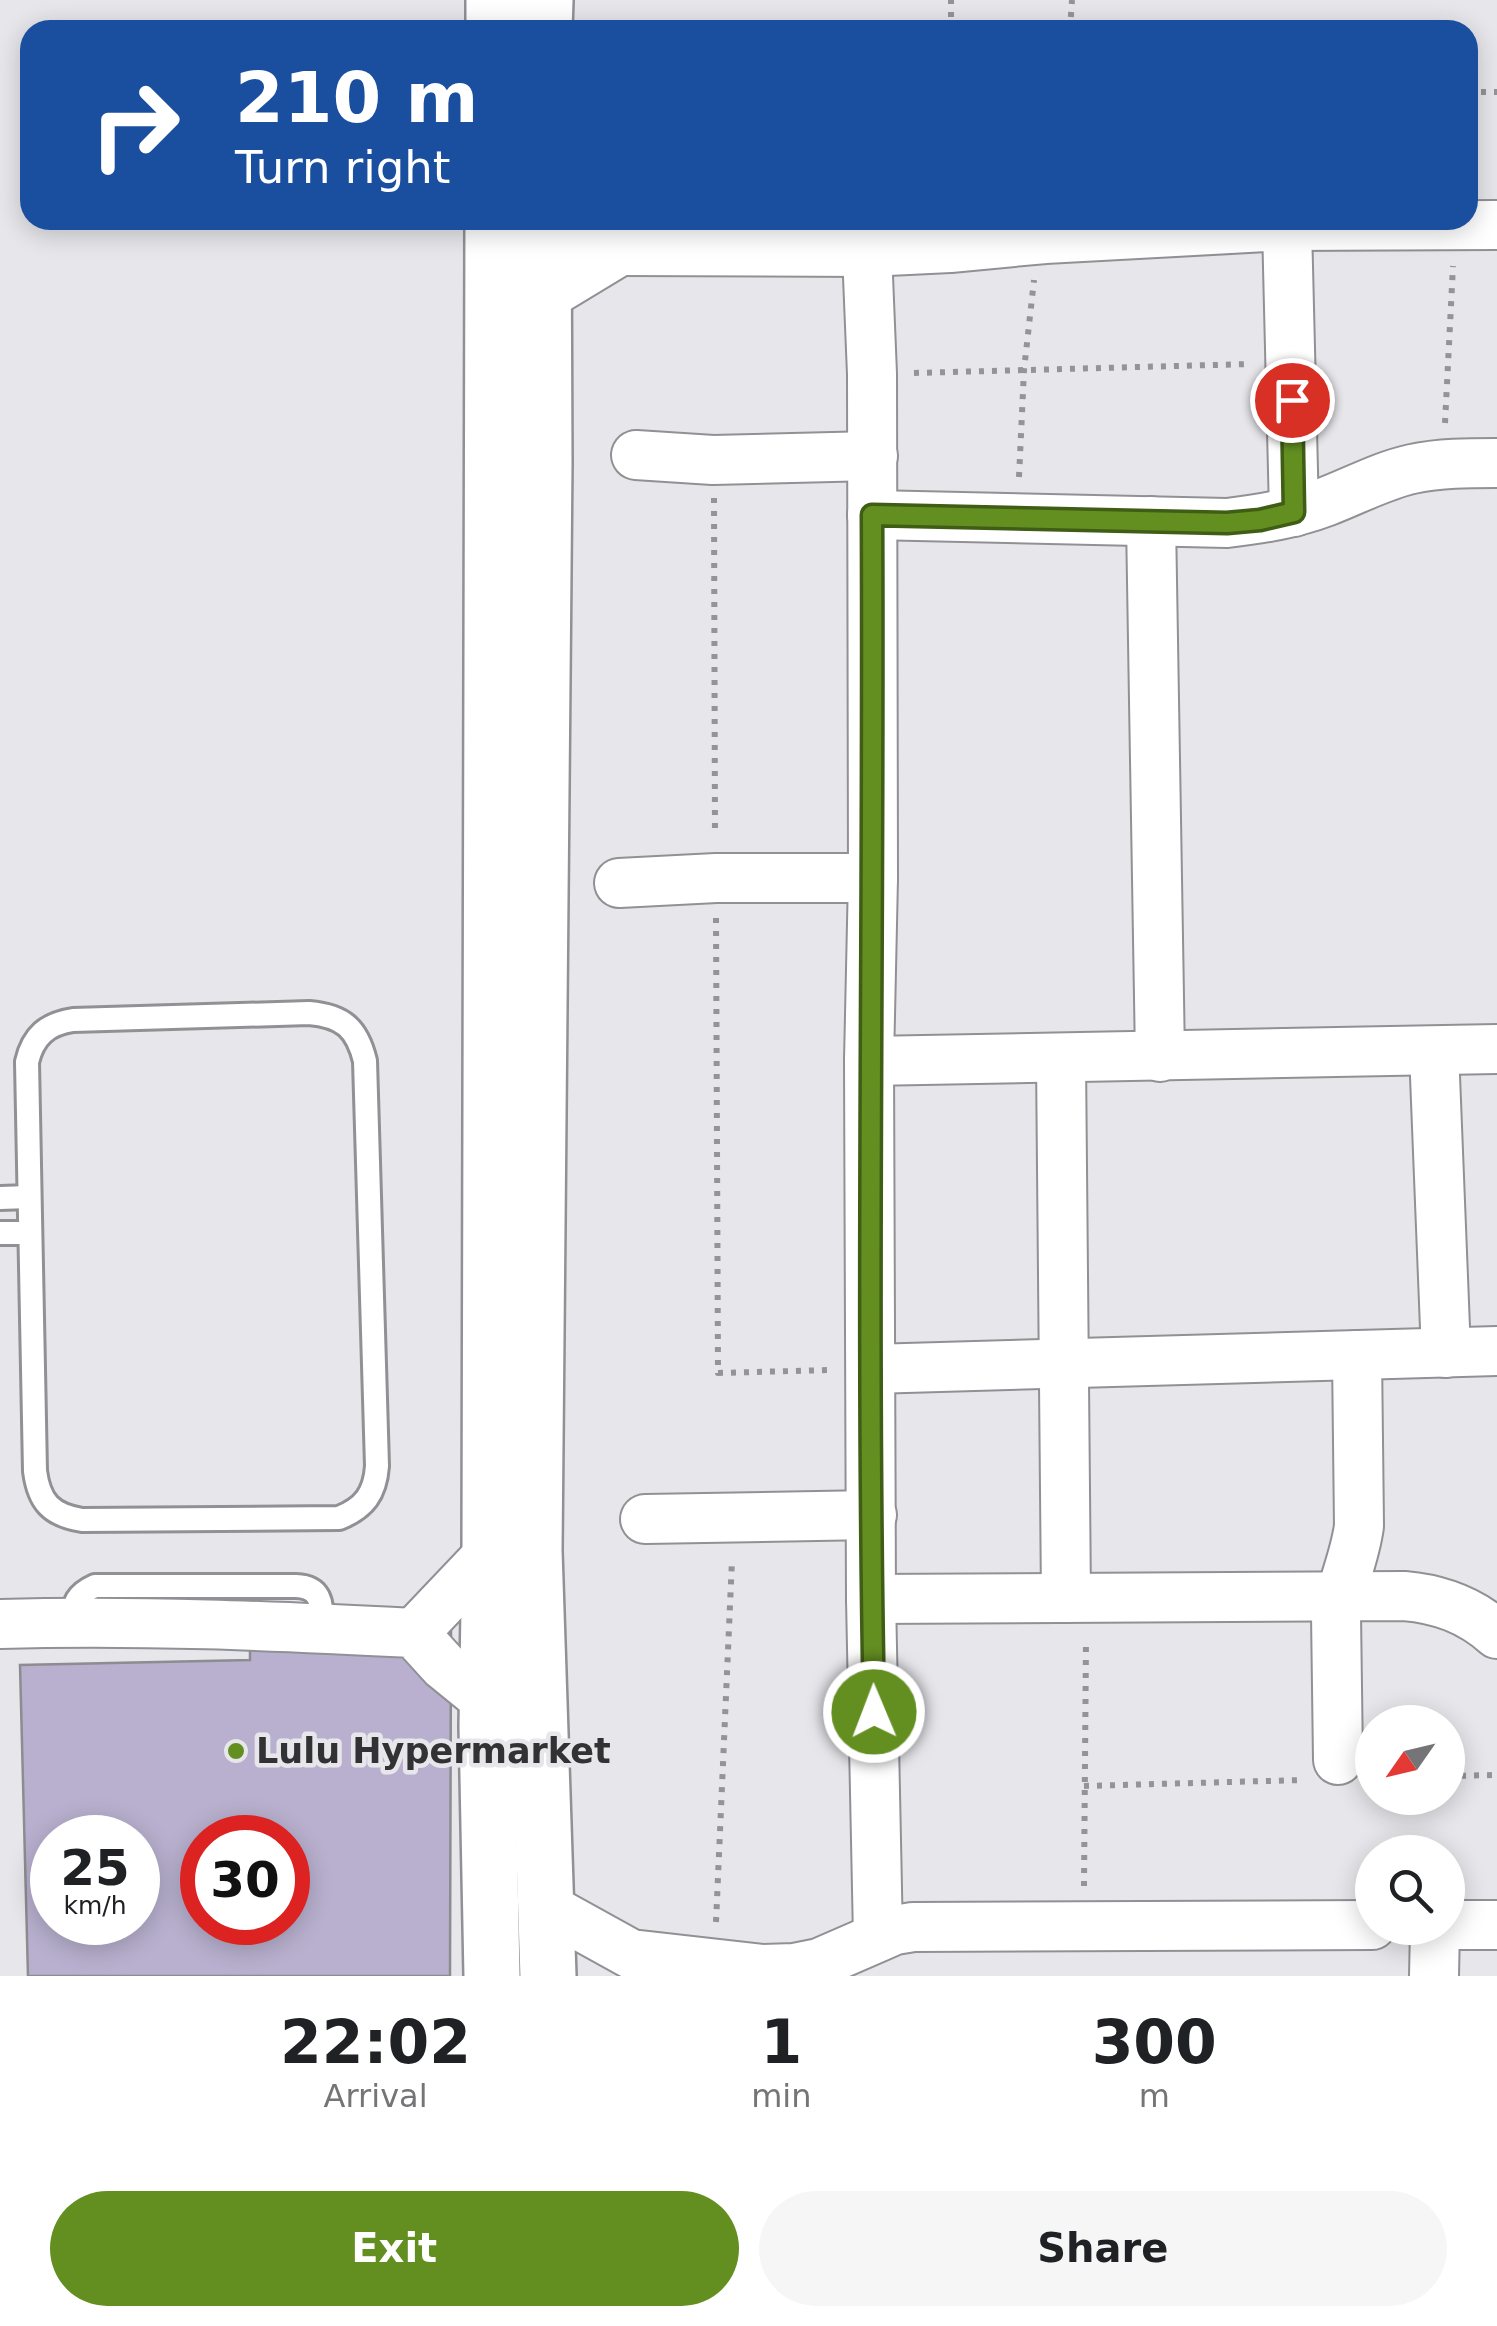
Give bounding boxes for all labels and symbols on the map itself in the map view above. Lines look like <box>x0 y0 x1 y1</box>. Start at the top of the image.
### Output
pin <box>1250 358 1335 443</box>
position arrow <box>822 1660 926 1764</box>
north arrow <box>1355 1705 1465 1815</box>
place label: Lulu Hypermarket <box>256 1731 611 1771</box>
marker: Lulu Hypermarket <box>225 1740 247 1762</box>
speed limit sign: 30 <box>180 1815 310 1945</box>

